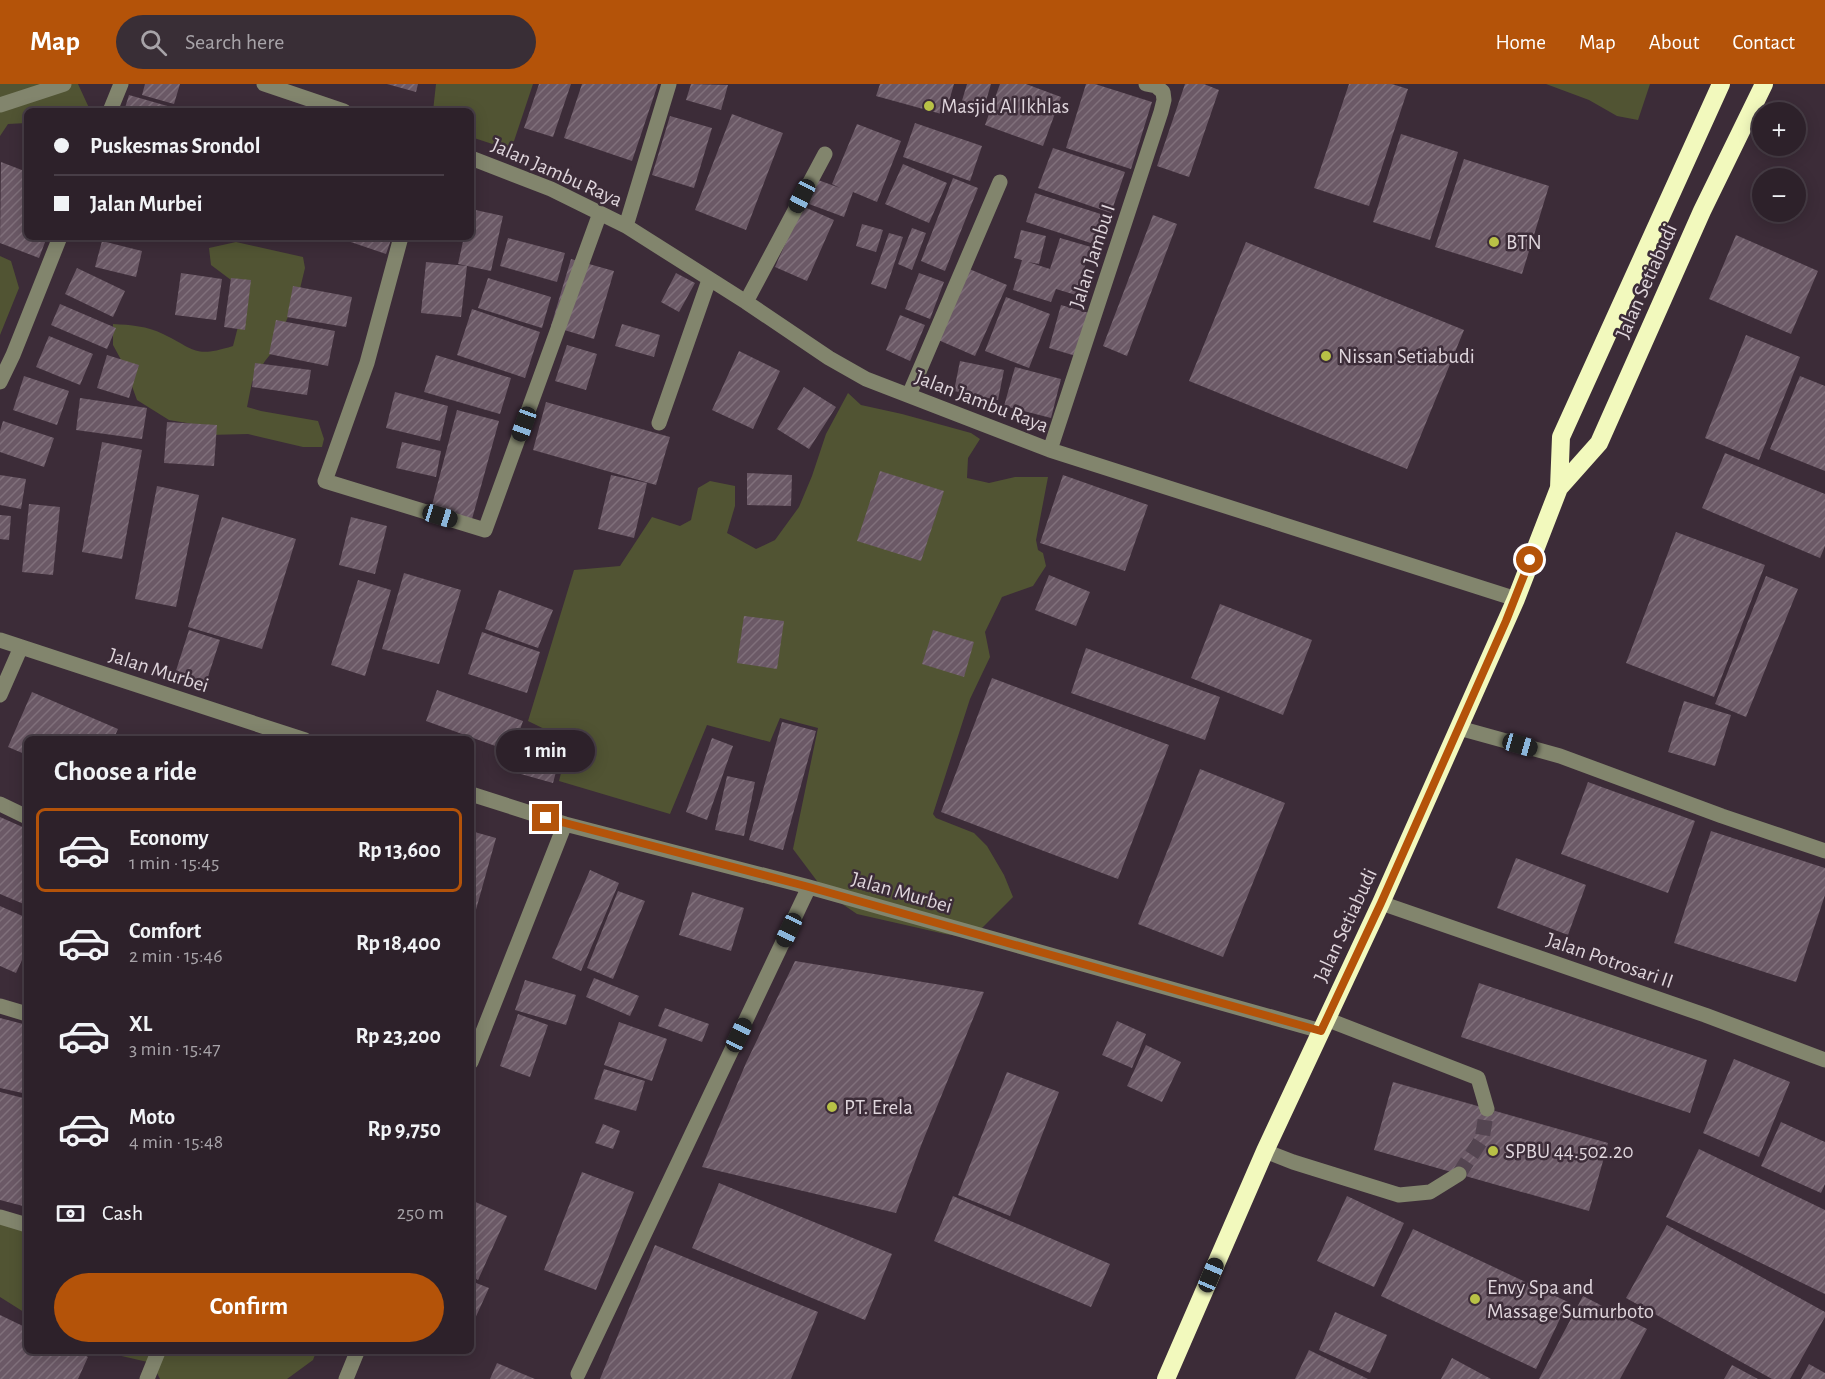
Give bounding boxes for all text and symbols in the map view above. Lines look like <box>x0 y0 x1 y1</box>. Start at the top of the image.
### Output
search box <box>116 15 536 69</box>
icon: search <box>137 26 170 59</box>
text: Map <box>30 28 80 56</box>
text: Search here <box>185 31 284 53</box>
text: Home <box>1495 32 1546 53</box>
text: Map <box>1579 32 1616 53</box>
text: About <box>1649 32 1699 53</box>
text: Contact <box>1732 32 1795 53</box>
place label: Masjid Al Ikhlas <box>941 96 1069 117</box>
marker: Masjid Al Ikhlas <box>922 99 936 113</box>
map controls <box>1752 102 1806 222</box>
button: + <box>1752 102 1806 156</box>
street label: Jalan Jambu Raya <box>488 134 626 211</box>
text: Puskesmas Srondol <box>90 135 260 157</box>
button: − <box>1752 168 1806 222</box>
car <box>786 176 818 216</box>
text: Jalan Murbei <box>90 193 202 215</box>
street label: Jalan Jambu I <box>1066 202 1119 311</box>
street label: Jalan Setiabudi <box>1612 221 1681 342</box>
place label: BTN <box>1506 232 1542 253</box>
marker: BTN <box>1487 235 1501 249</box>
place label: Nissan Setiabudi <box>1338 346 1475 367</box>
marker: Nissan Setiabudi <box>1319 349 1333 363</box>
street label: Jalan Jambu Raya <box>912 366 1052 437</box>
car <box>509 404 539 444</box>
car <box>420 502 460 530</box>
route start <box>1516 546 1543 573</box>
street label: Jalan Murbei <box>106 644 211 696</box>
callout: 1 min <box>496 731 596 773</box>
car <box>1500 731 1540 759</box>
text: 1 min <box>524 741 567 761</box>
text: Choose a ride <box>54 758 197 785</box>
route end <box>532 804 559 831</box>
icon: car <box>57 823 111 877</box>
text: Economy <box>129 827 209 849</box>
text: Rp 13,600 <box>358 839 441 861</box>
text: 1 min · 15:45 <box>129 853 219 873</box>
street label: Jalan Setiabudi <box>1310 865 1381 985</box>
street label: Jalan Murbei <box>849 868 955 917</box>
car <box>773 910 805 950</box>
icon: car <box>57 916 111 970</box>
text: Comfort <box>129 920 201 942</box>
street label: Jalan Potrosari II <box>1544 929 1676 992</box>
text: Rp 18,400 <box>356 932 441 954</box>
text: 2 min · 15:46 <box>129 946 223 966</box>
icon: car <box>57 1009 111 1063</box>
text: XL <box>129 1013 152 1035</box>
car <box>723 1015 755 1055</box>
text: Rp 23,200 <box>356 1025 441 1047</box>
text: 3 min · 15:47 <box>129 1039 221 1059</box>
place label: PT. Erela <box>844 1097 913 1118</box>
marker: PT. Erela <box>825 1100 839 1114</box>
icon: car <box>57 1102 111 1156</box>
text: Moto <box>129 1106 175 1128</box>
text: Rp 9,750 <box>368 1118 441 1140</box>
text: 4 min · 15:48 <box>129 1132 223 1152</box>
place label: SPBU 44.502.20 <box>1505 1141 1634 1162</box>
marker: SPBU 44.502.20 <box>1486 1144 1500 1158</box>
icon: cash <box>54 1197 87 1230</box>
text: Cash <box>102 1202 143 1224</box>
text: 250 m <box>397 1203 444 1223</box>
car <box>1196 1255 1226 1295</box>
button: Confirm <box>54 1273 444 1342</box>
place label: Envy Spa and Massage Sumurboto <box>1487 1277 1654 1322</box>
marker: Envy Spa and Massage Sumurboto <box>1468 1292 1482 1306</box>

